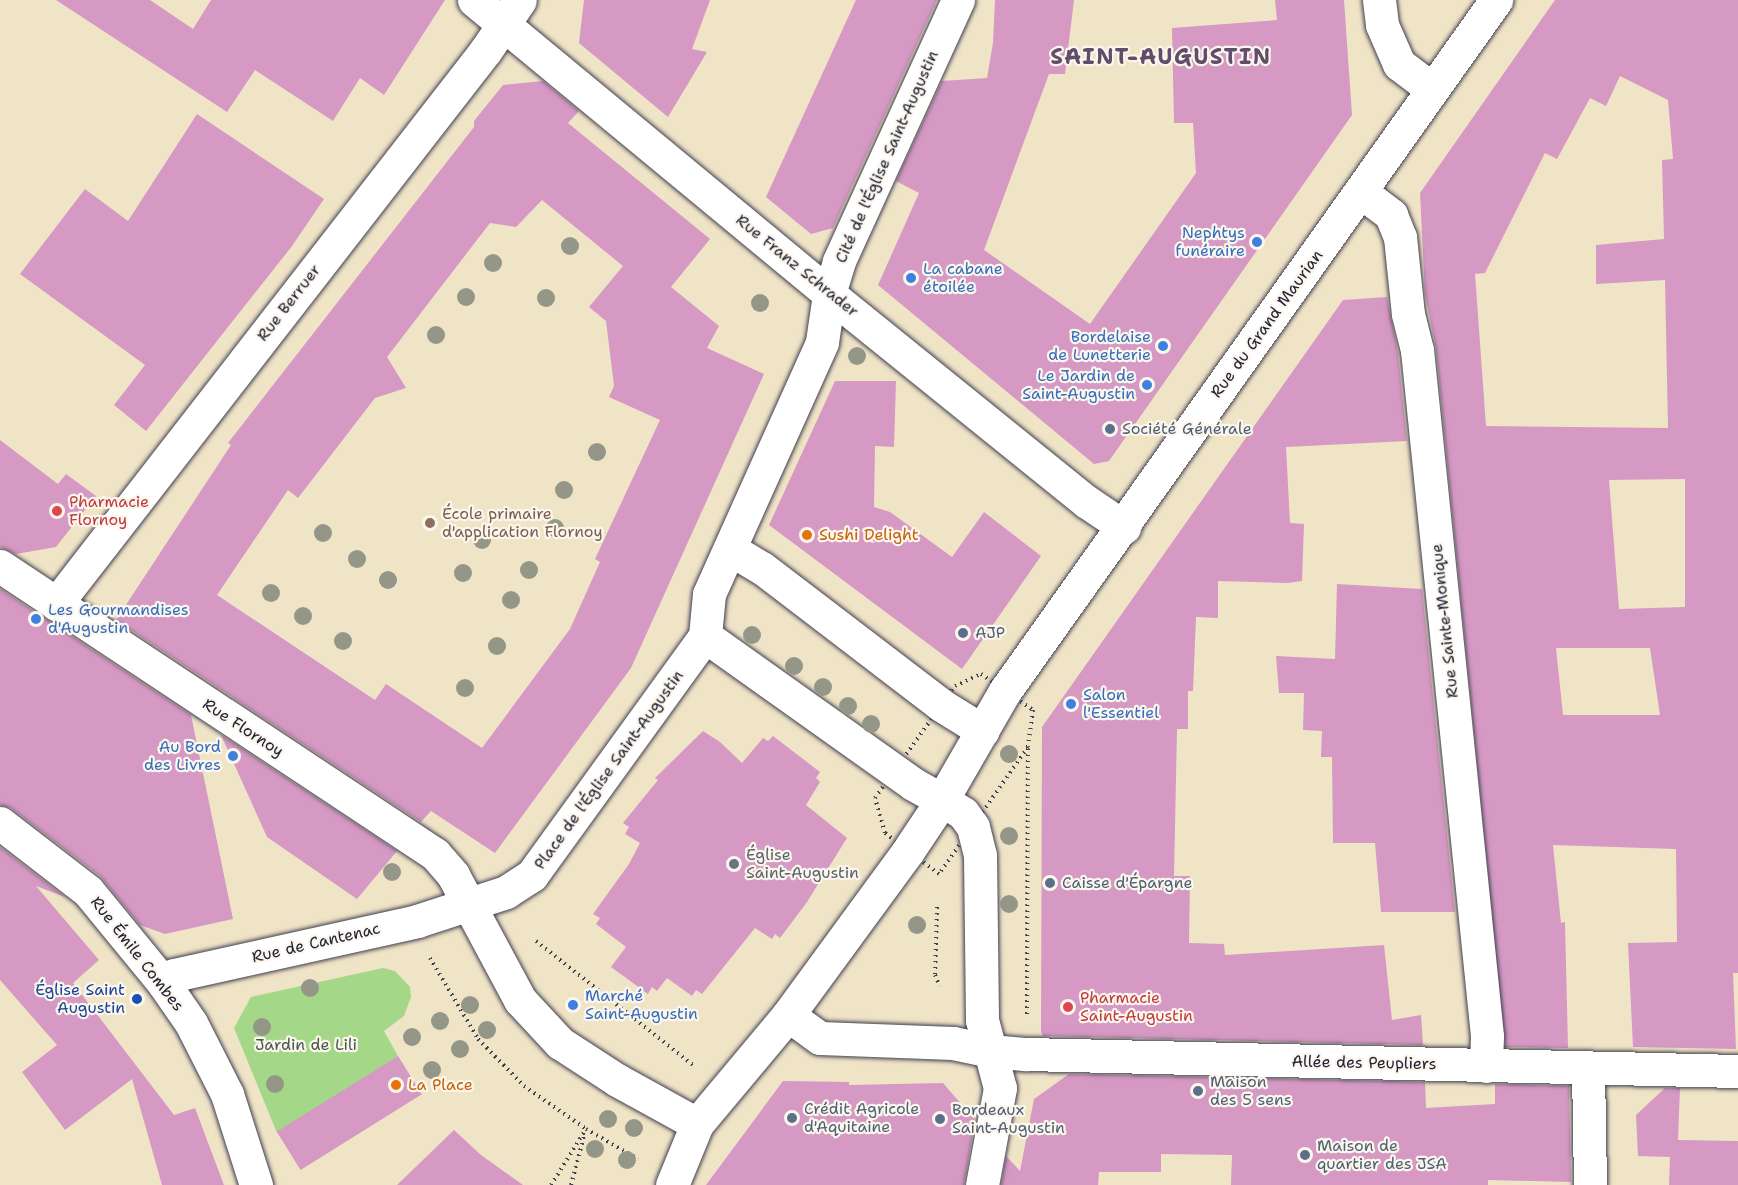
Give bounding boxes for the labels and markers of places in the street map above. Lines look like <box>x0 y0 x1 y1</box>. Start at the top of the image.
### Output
place label: Nephtys funéraire <box>1176 223 1245 261</box>
marker: Nephtys funéraire <box>1250 235 1264 249</box>
place label: La cabane étoilée <box>923 259 1003 297</box>
marker: La cabane étoilée <box>904 271 918 285</box>
place label: Bordelaise de Lunetterie <box>1048 327 1151 365</box>
marker: Bordelaise de Lunetterie <box>1156 339 1170 353</box>
place label: Le Jardin de Saint-Augustin <box>1022 366 1135 404</box>
marker: Le Jardin de Saint-Augustin <box>1140 378 1154 392</box>
place label: Société Générale <box>1122 419 1252 439</box>
marker: Société Générale <box>1103 422 1117 436</box>
place label: Pharmacie Flornoy <box>69 492 149 530</box>
marker: Pharmacie Flornoy <box>50 504 64 518</box>
place label: École primaire d'application Flornoy <box>442 504 603 542</box>
marker: École primaire d'application Flornoy <box>423 516 437 530</box>
place label: Sushi Delight <box>819 525 919 545</box>
marker: Sushi Delight <box>800 528 814 542</box>
place label: Les Gourmandises d'Augustin <box>48 600 189 638</box>
marker: Les Gourmandises d'Augustin <box>29 612 43 626</box>
place label: AJP <box>975 623 1005 643</box>
marker: AJP <box>956 626 970 640</box>
place label: Salon l'Essentiel <box>1083 685 1159 723</box>
marker: Salon l'Essentiel <box>1064 697 1078 711</box>
place label: Au Bord des Livres <box>144 737 221 775</box>
marker: Au Bord des Livres <box>226 749 240 763</box>
place label: Église Saint-Augustin <box>746 845 859 883</box>
marker: Église Saint-Augustin <box>727 857 741 871</box>
place label: Caisse d'Épargne <box>1062 873 1192 893</box>
marker: Caisse d'Épargne <box>1043 876 1057 890</box>
place label: Église Saint Augustin <box>35 980 125 1018</box>
place label: Marché Saint-Augustin <box>585 986 698 1024</box>
place label: Pharmacie Saint-Augustin <box>1080 988 1193 1026</box>
marker: Église Saint Augustin <box>130 992 144 1006</box>
marker: Marché Saint-Augustin <box>566 998 580 1012</box>
marker: Pharmacie Saint-Augustin <box>1061 1000 1075 1014</box>
place label: Maison des 5 sens <box>1210 1072 1292 1110</box>
place label: La Place <box>408 1075 473 1095</box>
marker: La Place <box>389 1078 403 1092</box>
marker: Maison des 5 sens <box>1191 1084 1205 1098</box>
place label: Crédit Agricole d'Aquitaine <box>804 1099 919 1137</box>
place label: Bordeaux Saint-Augustin <box>952 1100 1065 1138</box>
marker: Crédit Agricole d'Aquitaine <box>785 1111 799 1125</box>
marker: Bordeaux Saint-Augustin <box>933 1112 947 1126</box>
place label: Maison de quartier des JSA <box>1317 1136 1447 1174</box>
marker: Maison de quartier des JSA <box>1298 1148 1312 1162</box>

